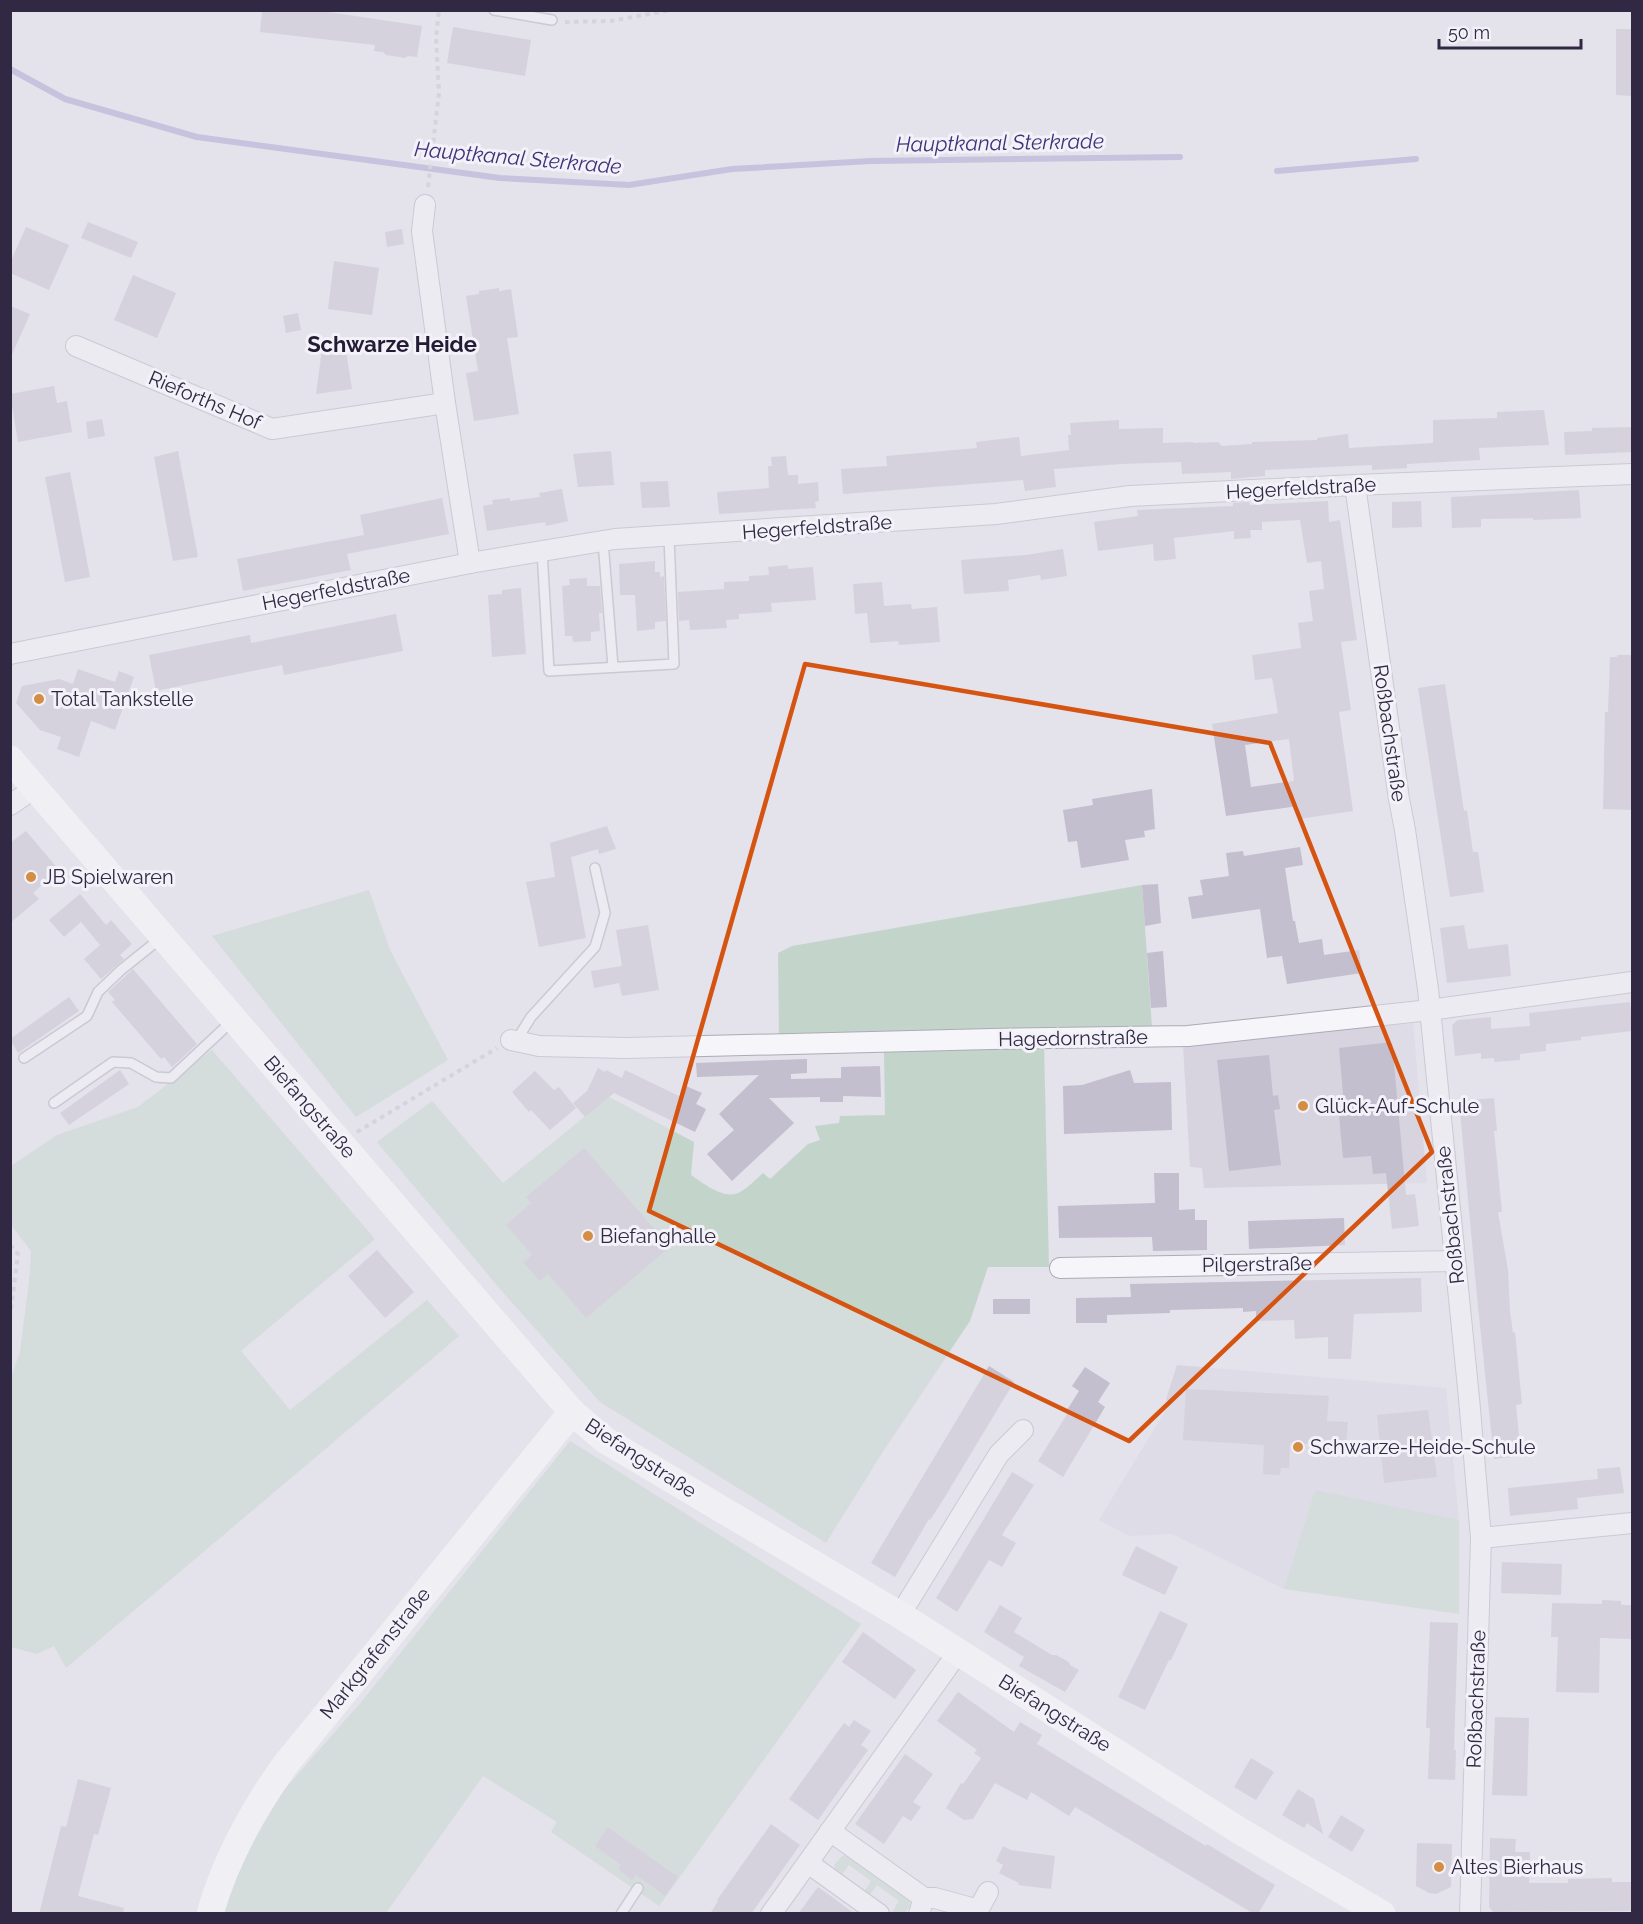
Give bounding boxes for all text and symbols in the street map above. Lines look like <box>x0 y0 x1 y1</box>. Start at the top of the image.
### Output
scale bar <box>1439 12 1582 50</box>
text: 50 m <box>1448 22 1490 43</box>
water label: Hauptkanal Sterkrade <box>896 128 1104 157</box>
water label: Hauptkanal Sterkrade <box>413 136 623 179</box>
district label: Schwarze Heide <box>307 331 477 357</box>
street label: Rieforths Hof <box>145 365 266 435</box>
street label: Hegerfeldstraße <box>1225 472 1377 504</box>
street label: Hegerfeldstraße <box>741 510 893 544</box>
street label: Hegerfeldstraße <box>260 563 412 615</box>
street label: Roßbachstraße <box>1368 663 1412 804</box>
place label: Total Tankstelle <box>51 687 194 711</box>
marker: Total Tankstelle <box>32 692 46 706</box>
place label: JB Spielwaren <box>43 865 174 889</box>
marker: JB Spielwaren <box>24 870 38 884</box>
street label: Hagedornstraße <box>998 1025 1148 1051</box>
street label: Biefangstraße <box>259 1051 361 1163</box>
place label: Glück-Auf-Schule <box>1315 1094 1480 1118</box>
marker: Glück-Auf-Schule <box>1296 1099 1310 1113</box>
street label: Roßbachstraße <box>1431 1145 1469 1285</box>
place label: Biefanghalle <box>600 1224 716 1248</box>
marker: Biefanghalle <box>581 1229 595 1243</box>
street label: Pilgerstraße <box>1202 1251 1313 1277</box>
street label: Biefangstraße <box>581 1413 701 1503</box>
place label: Schwarze-Heide-Schule <box>1310 1435 1536 1459</box>
marker: Schwarze-Heide-Schule <box>1291 1440 1305 1454</box>
street label: Markgrafenstraße <box>315 1582 436 1724</box>
street label: Roßbachstraße <box>1462 1629 1490 1769</box>
street label: Biefangstraße <box>994 1669 1116 1757</box>
place label: Altes Bierhaus <box>1451 1855 1584 1879</box>
marker: Altes Bierhaus <box>1432 1860 1446 1874</box>

